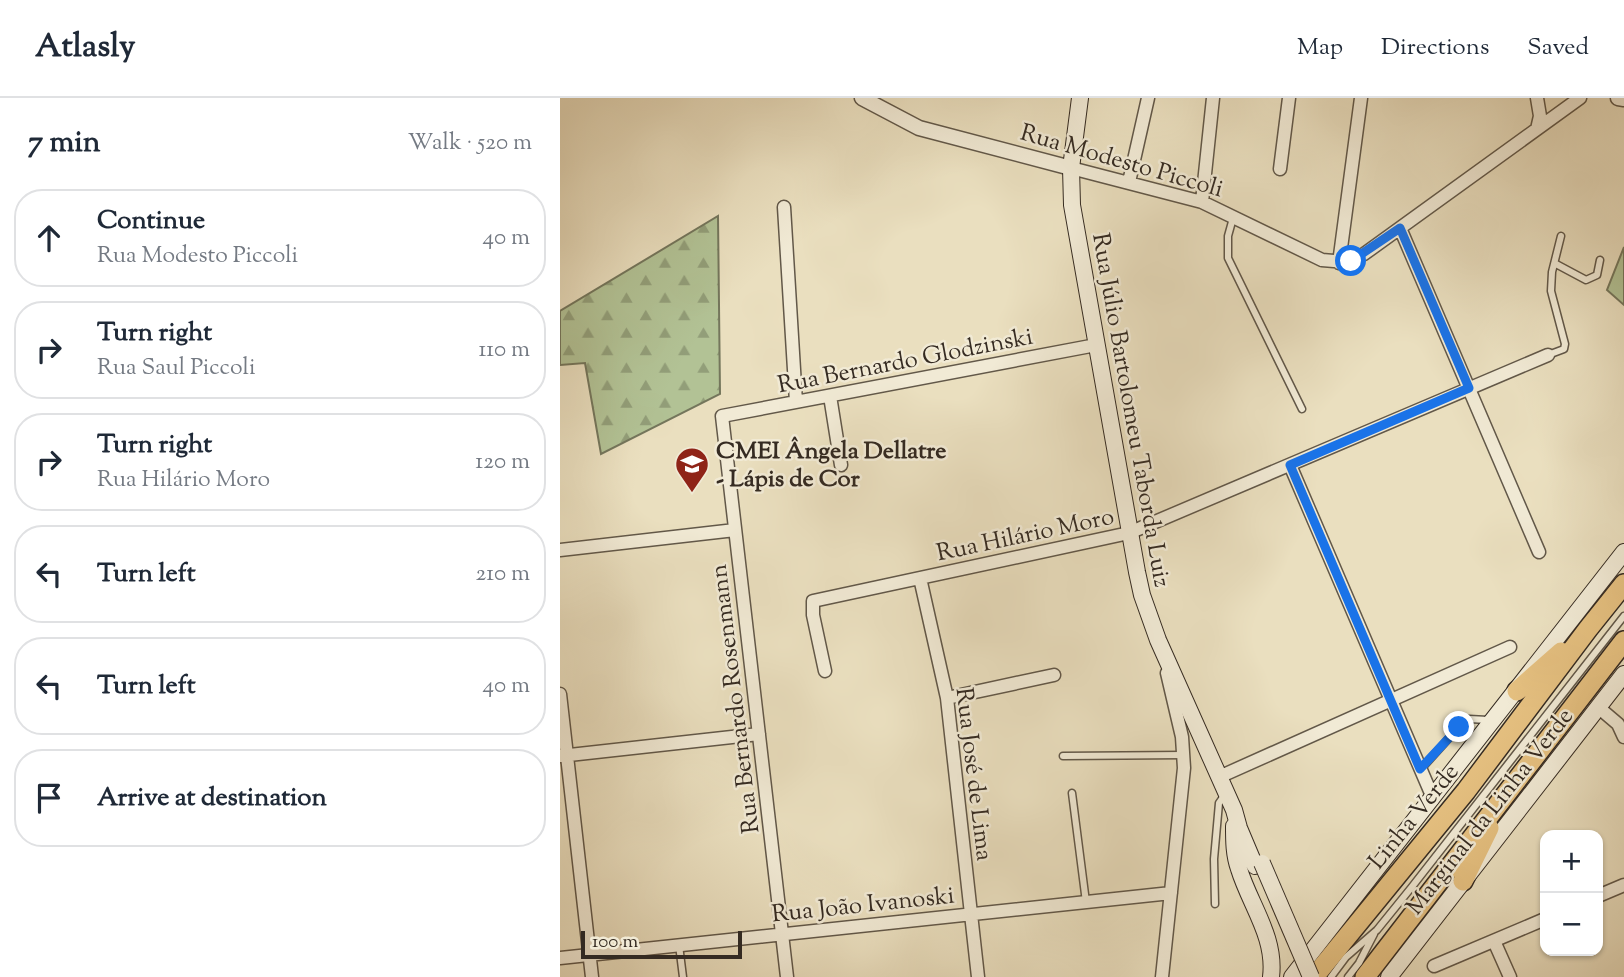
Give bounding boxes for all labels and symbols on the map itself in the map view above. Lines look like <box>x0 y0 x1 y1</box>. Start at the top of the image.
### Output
street label: Rua Modesto Piccoli <box>1016 117 1227 207</box>
street label: Rua Júlio Bartolomeu Taborda Luiz <box>1082 231 1178 590</box>
route start <box>1335 245 1366 276</box>
street label: Rua Bernardo Glodzinski <box>775 320 1036 403</box>
place label: CMEI Ângela Dellatre - Lápis de Cor <box>716 435 947 497</box>
school or university icon: CMEI Ângela Dellatre - Lápis de Cor <box>673 445 711 494</box>
street label: Rua Hilário Moro <box>934 501 1117 571</box>
street label: Rua Bernardo Rosenmann <box>703 562 769 835</box>
street label: Rua José de Lima <box>946 686 1001 863</box>
street label: Marginal da Linha Verde <box>1399 702 1579 920</box>
route end <box>1443 711 1474 742</box>
street label: Linha Verde <box>1362 757 1464 875</box>
street label: Rua João Ivanoski <box>770 879 956 932</box>
scale bar <box>581 928 742 960</box>

